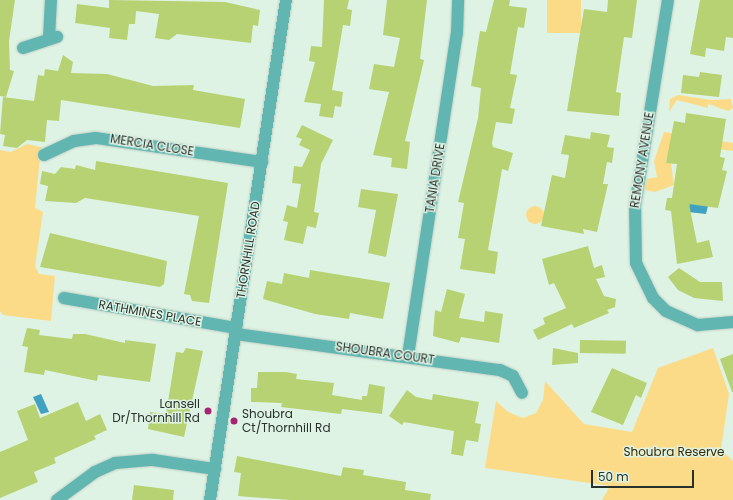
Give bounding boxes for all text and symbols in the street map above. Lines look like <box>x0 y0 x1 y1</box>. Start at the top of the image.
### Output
street label: REMONY AVENUE <box>627 111 657 209</box>
street label: MERCIA CLOSE <box>109 131 195 159</box>
street label: TANIA DRIVE <box>422 142 448 214</box>
street label: THORNHILL ROAD <box>233 200 263 300</box>
street label: RATHMINES PLACE <box>98 297 202 329</box>
street label: SHOUBRA COURT <box>335 339 435 367</box>
place label: Lansell Dr/Thornhill Rd <box>112 397 200 425</box>
marker: Lansell Dr/Thornhill Rd <box>203 406 213 416</box>
place label: Shoubra Ct/Thornhill Rd <box>242 407 330 435</box>
marker: Shoubra Ct/Thornhill Rd <box>229 416 239 426</box>
park label: Shoubra Reserve <box>623 445 725 459</box>
scale bar <box>593 462 696 488</box>
text: 50 m <box>598 468 629 485</box>

